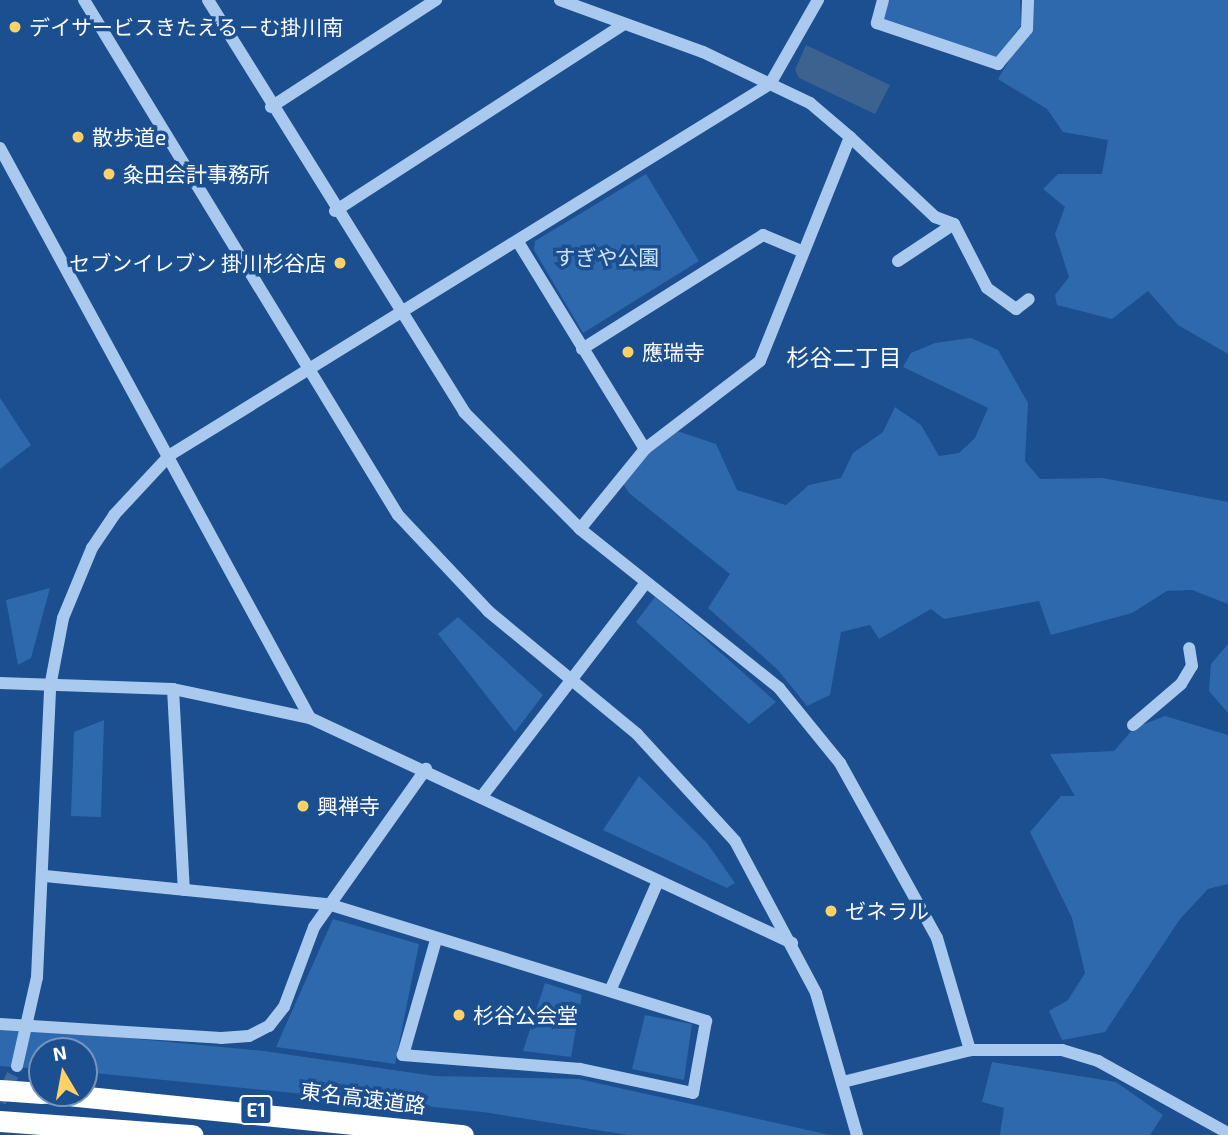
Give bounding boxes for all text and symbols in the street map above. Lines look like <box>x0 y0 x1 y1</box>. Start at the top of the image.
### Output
place label: デイサービスきたえる－む掛川南 <box>29 14 344 40</box>
marker: デイサービスきたえる－む掛川南 <box>7 19 23 35</box>
place label: 散歩道e <box>92 124 166 150</box>
marker: 散歩道e <box>70 129 86 145</box>
place label: 粂田会計事務所 <box>123 161 270 187</box>
marker: 粂田会計事務所 <box>101 166 117 182</box>
park label: すぎや公園 <box>555 244 659 270</box>
place label: セブンイレブン 掛川杉谷店 <box>69 250 326 276</box>
marker: セブンイレブン 掛川杉谷店 <box>332 255 348 271</box>
place label: 應瑞寺 <box>642 339 705 365</box>
district label: 杉谷二丁目 <box>787 343 901 371</box>
marker: 應瑞寺 <box>620 344 636 360</box>
place label: 興禅寺 <box>317 793 380 819</box>
marker: 興禅寺 <box>295 798 311 814</box>
place label: ゼネラル <box>845 898 929 924</box>
marker: ゼネラル <box>823 903 839 919</box>
place label: 杉谷公会堂 <box>473 1002 578 1028</box>
marker: 杉谷公会堂 <box>451 1007 467 1023</box>
north arrow <box>28 1037 98 1107</box>
text: N <box>51 1040 68 1065</box>
street label: 東名高速道路 <box>299 1078 427 1118</box>
road number: E1 <box>238 1094 274 1126</box>

